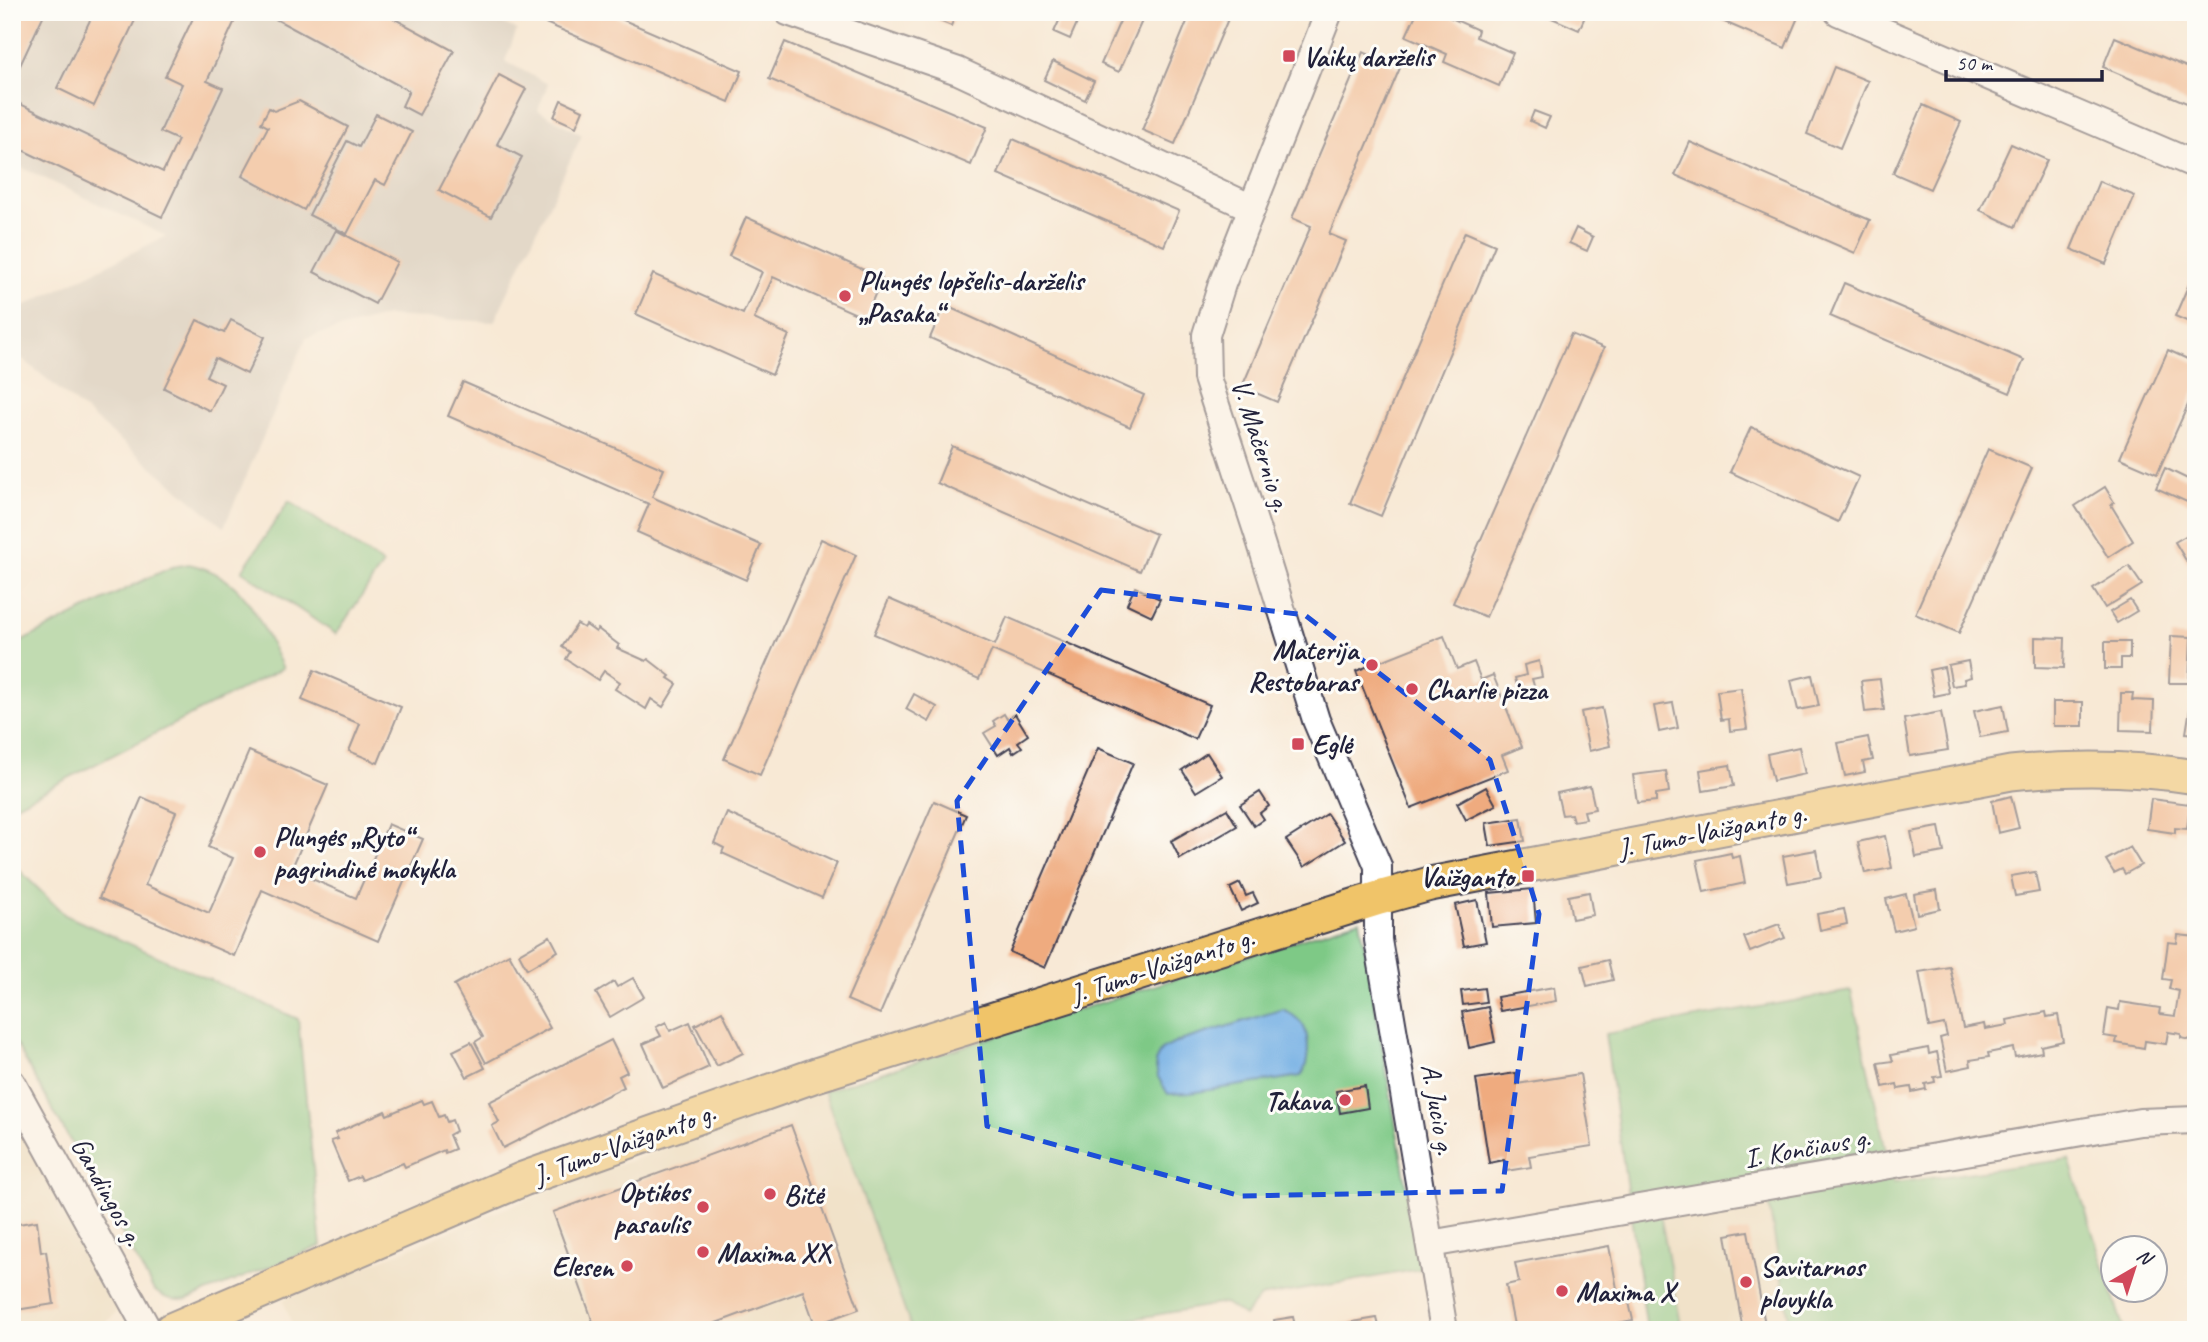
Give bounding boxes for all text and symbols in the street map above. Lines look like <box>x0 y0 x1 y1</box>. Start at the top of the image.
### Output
scale bar <box>1946 38 2101 82</box>
place label: Vaikų darželis <box>1303 39 1437 74</box>
marker: Vaikų darželis <box>1281 48 1297 64</box>
text: 50 m <box>1956 50 1994 76</box>
place label: Plungės lopšelis-darželis „Pasaka“ <box>859 263 1086 330</box>
marker: Plungės lopšelis-darželis „Pasaka“ <box>837 288 853 304</box>
street label: V. Mačernio g. <box>1224 374 1300 516</box>
place label: Materija Restobaras <box>1248 632 1361 699</box>
marker: Materija Restobaras <box>1364 657 1380 673</box>
place label: Charlie pizza <box>1426 672 1549 707</box>
marker: Charlie pizza <box>1404 681 1420 697</box>
place label: Eglė <box>1312 727 1354 762</box>
marker: Eglė <box>1290 736 1306 752</box>
street label: J. Tumo-Vaižganto g. <box>1613 795 1810 866</box>
place label: Plungės „Ryto“ pagrindinė mokykla <box>274 819 457 886</box>
marker: Plungės „Ryto“ pagrindinė mokykla <box>252 844 268 860</box>
place label: Vaižganto <box>1420 859 1517 894</box>
marker: Vaižganto <box>1520 868 1536 884</box>
street label: J. Tumo-Vaižganto g. <box>1064 919 1259 1012</box>
street label: A. Jucio g. <box>1413 1061 1464 1158</box>
place label: Takava <box>1265 1083 1333 1118</box>
marker: Takava <box>1337 1092 1353 1108</box>
street label: J. Tumo-Vaižganto g. <box>527 1094 720 1193</box>
street label: I. Končiaus g. <box>1741 1119 1873 1176</box>
street label: Gandingos g. <box>63 1131 152 1252</box>
place label: Optikos pasaulis <box>614 1174 692 1241</box>
place label: Bitė <box>784 1177 826 1212</box>
marker: Bitė <box>762 1186 778 1202</box>
marker: Optikos pasaulis <box>695 1199 711 1215</box>
north arrow <box>2100 1234 2170 1304</box>
place label: Maxima XX <box>717 1235 833 1270</box>
marker: Maxima XX <box>695 1244 711 1260</box>
text: N <box>2132 1244 2159 1272</box>
place label: Elesen <box>552 1249 615 1284</box>
place label: Savitarnos plovykla <box>1760 1249 1867 1316</box>
marker: Elesen <box>619 1258 635 1274</box>
place label: Maxima X <box>1576 1274 1679 1309</box>
marker: Savitarnos plovykla <box>1738 1274 1754 1290</box>
marker: Maxima X <box>1554 1283 1570 1299</box>

